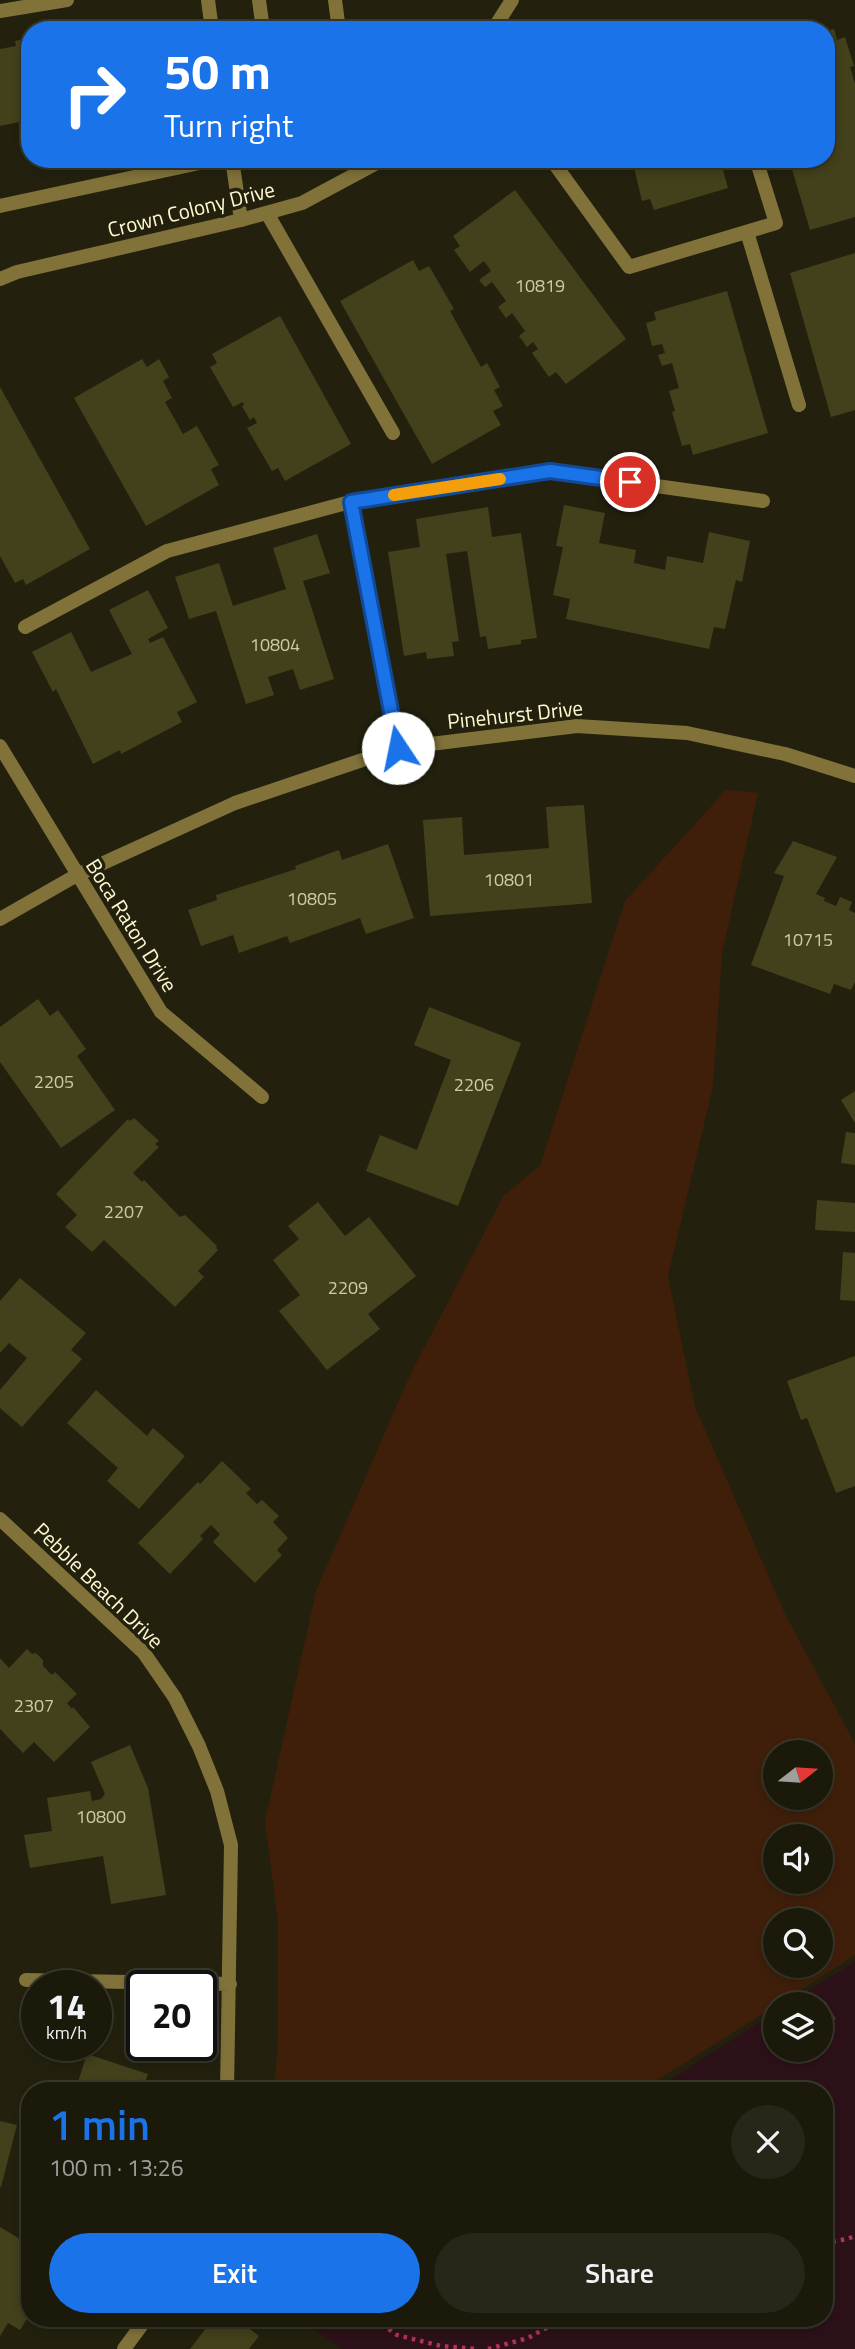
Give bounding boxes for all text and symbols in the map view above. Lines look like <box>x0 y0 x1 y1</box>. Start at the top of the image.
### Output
text: 50 m <box>164 33 271 108</box>
icon: right <box>49 49 140 140</box>
text: Turn right <box>164 101 293 149</box>
street label: Crown Colony Drive <box>104 173 278 245</box>
house number: 10819 <box>515 272 565 299</box>
pin <box>600 452 660 512</box>
icon: arrive <box>611 463 649 501</box>
house number: 10804 <box>250 631 300 658</box>
street label: Pinehurst Drive <box>446 691 584 737</box>
position arrow <box>361 711 435 785</box>
street label: Boca Raton Drive <box>78 852 186 998</box>
house number: 10801 <box>484 866 534 893</box>
house number: 10805 <box>287 885 337 912</box>
house number: 10715 <box>783 926 833 953</box>
house number: 2205 <box>34 1068 74 1095</box>
house number: 2206 <box>454 1071 494 1098</box>
house number: 2207 <box>104 1198 144 1225</box>
house number: 2209 <box>328 1274 368 1301</box>
street label: Pebble Beach Drive <box>27 1514 171 1656</box>
house number: 2307 <box>14 1692 54 1719</box>
north arrow <box>763 1740 833 1810</box>
map controls <box>763 1740 833 2062</box>
house number: 10800 <box>76 1803 126 1830</box>
button: sound <box>763 1824 833 1894</box>
button: search <box>763 1908 833 1978</box>
speed limit sign: 20 <box>126 1970 217 2061</box>
text: 14 <box>47 1979 86 2033</box>
button: layers <box>763 1992 833 2062</box>
text: km/h <box>46 2019 87 2046</box>
text: 1 min <box>49 2092 150 2156</box>
button: close <box>731 2105 805 2179</box>
text: 100 m · 13:26 <box>49 2150 184 2185</box>
button: Exit <box>49 2233 420 2313</box>
button: Share <box>434 2233 805 2313</box>

